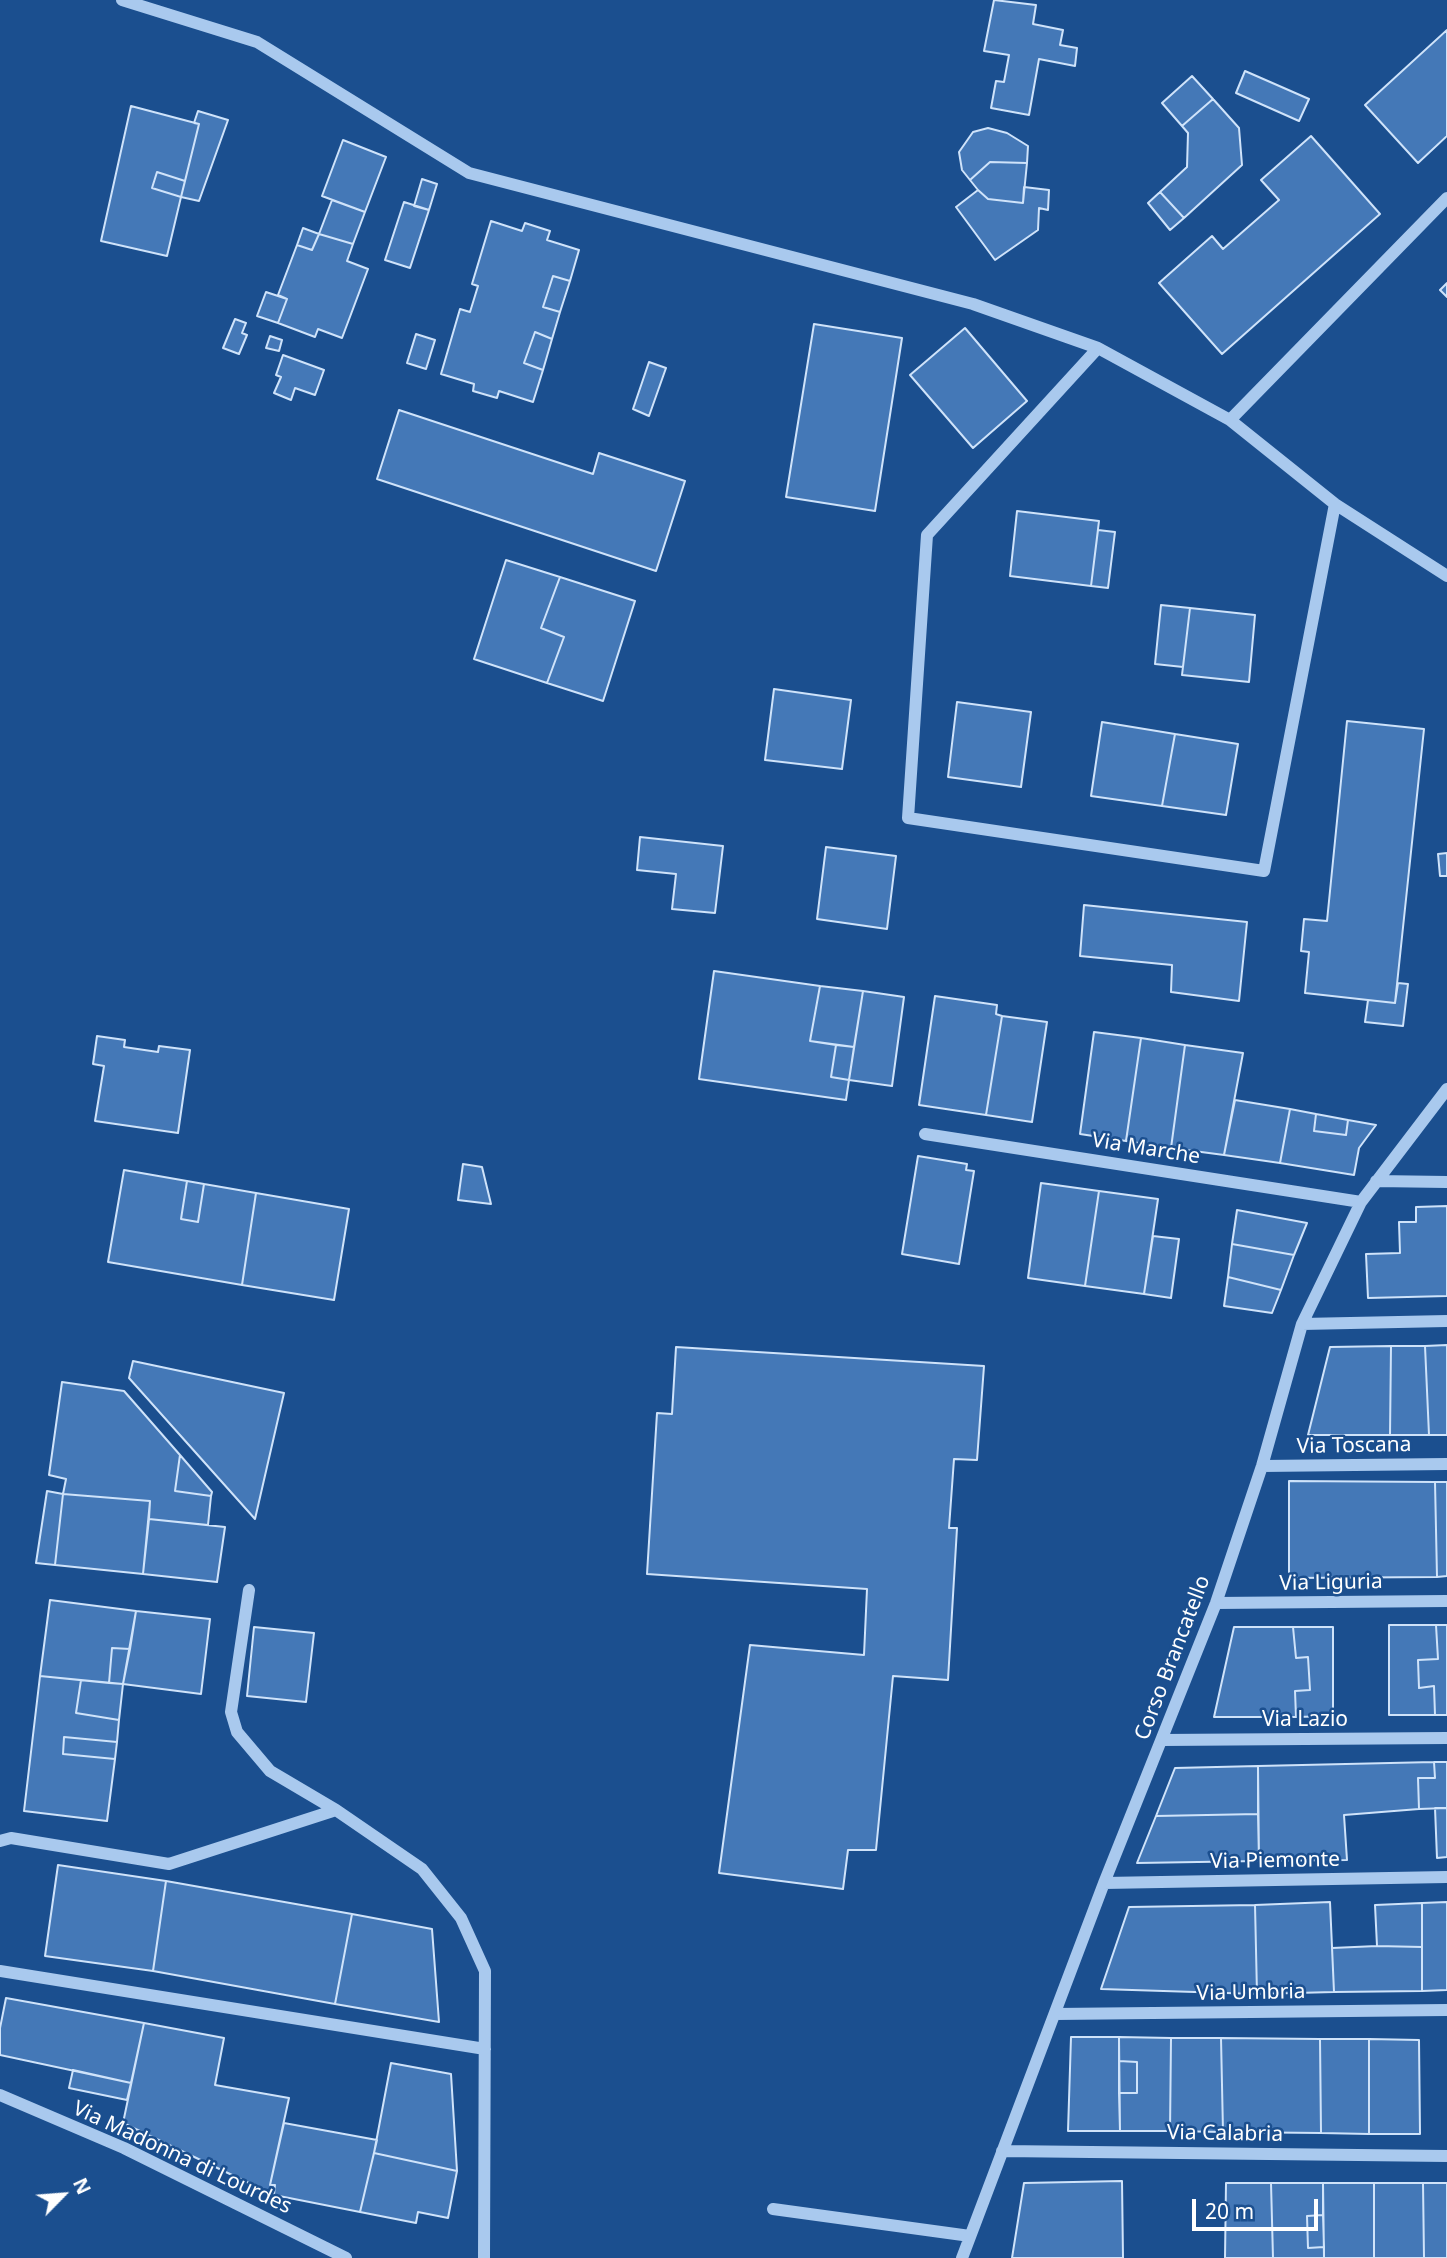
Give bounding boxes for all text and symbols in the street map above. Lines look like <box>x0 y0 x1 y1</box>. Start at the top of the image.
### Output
street label: Via Marche <box>1090 1128 1202 1170</box>
street label: Via Toscana <box>1296 1432 1412 1460</box>
street label: Via Liguria <box>1279 1569 1383 1597</box>
street label: Corso Brancatello <box>1130 1572 1216 1744</box>
street label: Via Lazio <box>1262 1707 1348 1733</box>
street label: Via Piemonte <box>1210 1847 1340 1875</box>
street label: Via Umbria <box>1196 1979 1306 2007</box>
street label: Via Madonna di Lourdes <box>69 2096 295 2220</box>
street label: Via Calabria <box>1167 2120 1283 2148</box>
north arrow <box>28 2160 98 2230</box>
text: N <box>67 2174 97 2199</box>
scale bar <box>1195 2184 1321 2228</box>
text: 20 m <box>1205 2197 1254 2225</box>

